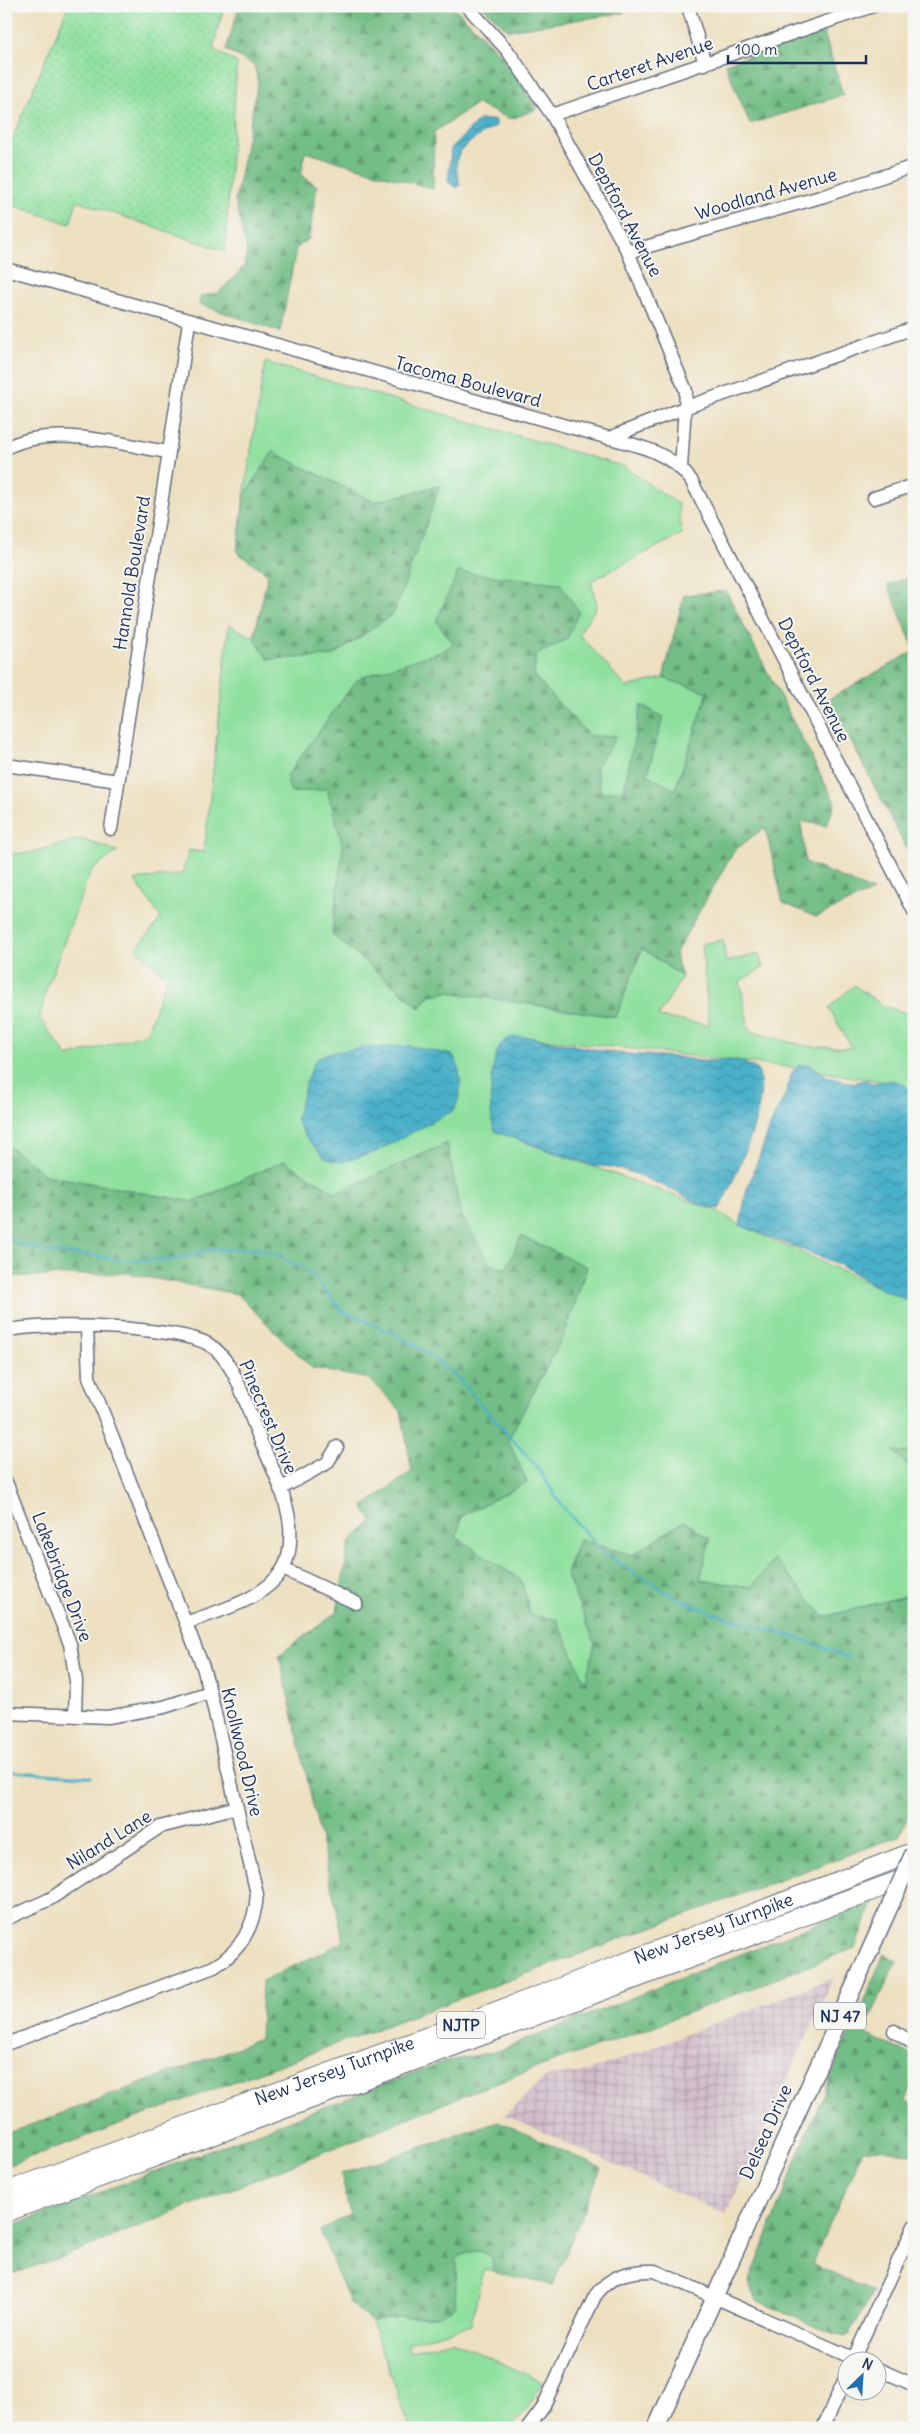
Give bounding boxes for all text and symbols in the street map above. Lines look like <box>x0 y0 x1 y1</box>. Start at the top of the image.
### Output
street label: Carteret Avenue <box>584 31 716 96</box>
scale bar <box>728 32 865 64</box>
text: 100 m <box>735 40 777 59</box>
street label: Deptford Avenue <box>583 149 668 281</box>
street label: Woodland Avenue <box>692 162 839 225</box>
street label: Tacoma Boulevard <box>392 351 544 412</box>
street label: Hannold Boulevard <box>108 494 155 652</box>
street label: Deptford Avenue <box>773 614 856 746</box>
street label: Pinecrest Drive <box>234 1356 303 1477</box>
street label: Lakebridge Drive <box>27 1509 98 1645</box>
street label: Knollwood Drive <box>216 1685 268 1819</box>
street label: Niland Lane <box>62 1804 156 1875</box>
street label: New Jersey Turnpike <box>631 1887 796 1969</box>
road number: NJ 47 <box>814 2002 866 2030</box>
road number: NJTP <box>437 2012 485 2038</box>
street label: New Jersey Turnpike <box>251 2031 417 2111</box>
street label: Delsea Drive <box>734 2081 797 2183</box>
north arrow <box>838 2352 888 2402</box>
text: N <box>859 2354 876 2374</box>

